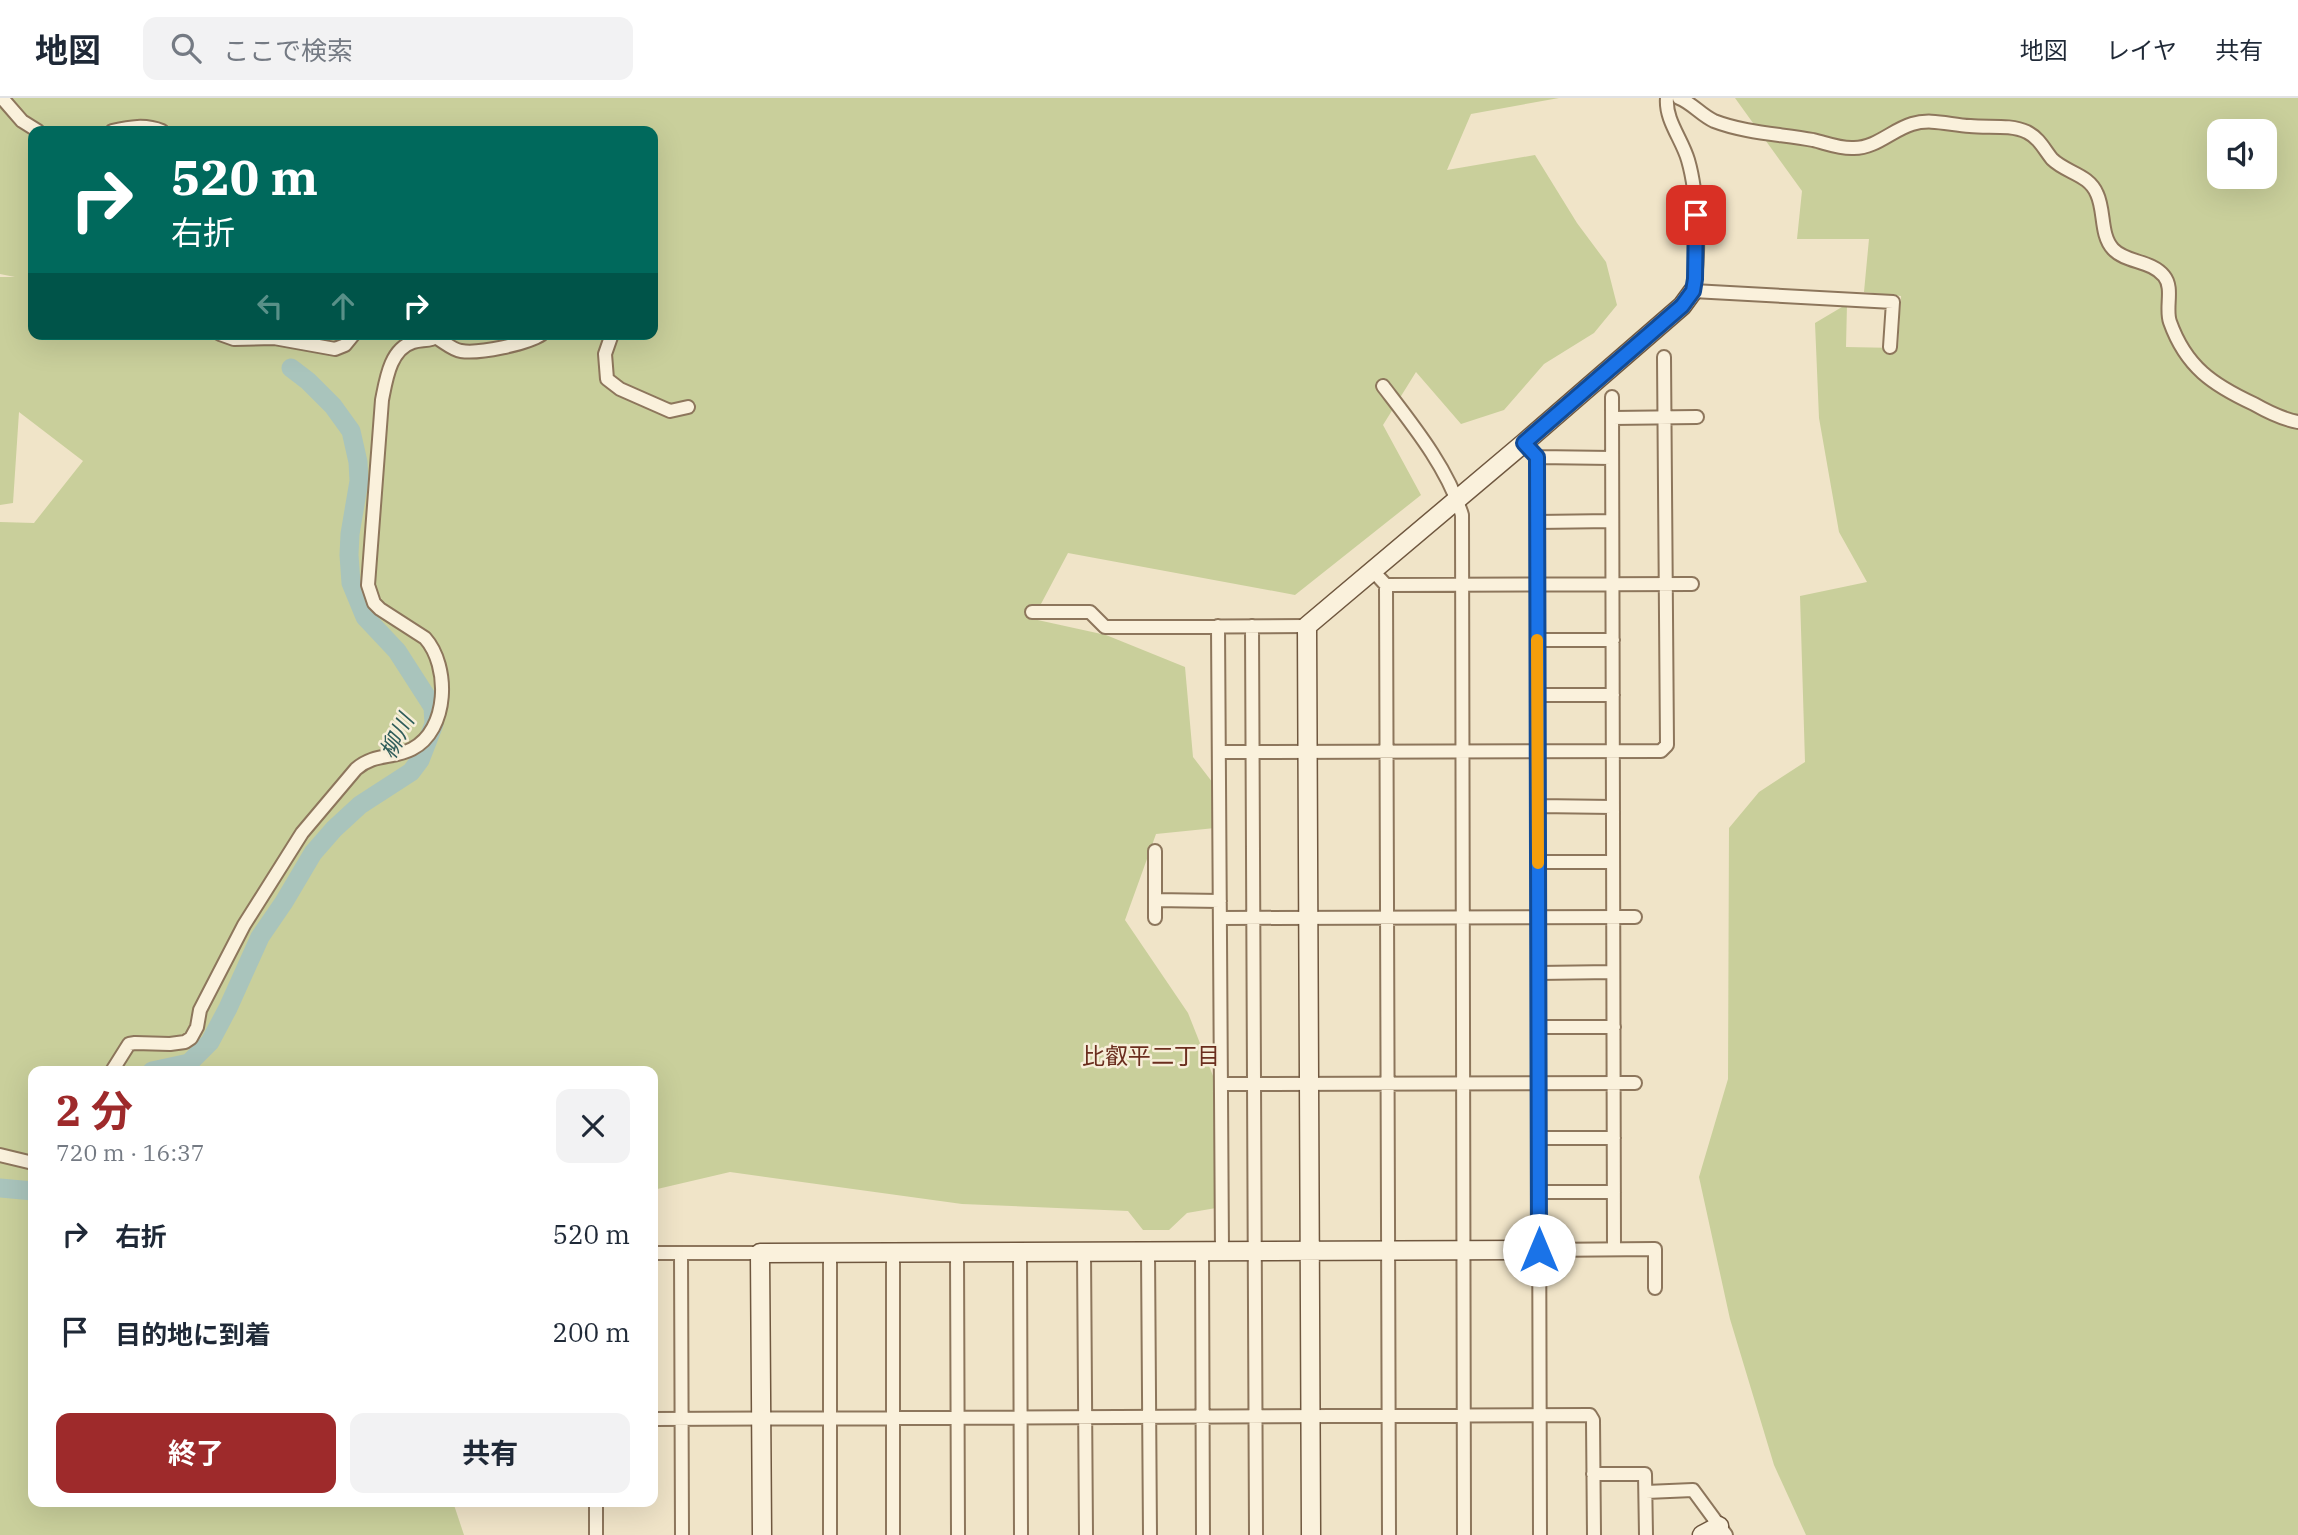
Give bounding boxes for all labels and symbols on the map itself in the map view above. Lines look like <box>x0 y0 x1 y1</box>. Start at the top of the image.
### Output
pin <box>1666 185 1726 245</box>
water label: 柳川 <box>372 706 421 763</box>
district label: 比叡平二丁目 <box>1082 1040 1220 1070</box>
position arrow <box>1502 1213 1576 1287</box>

